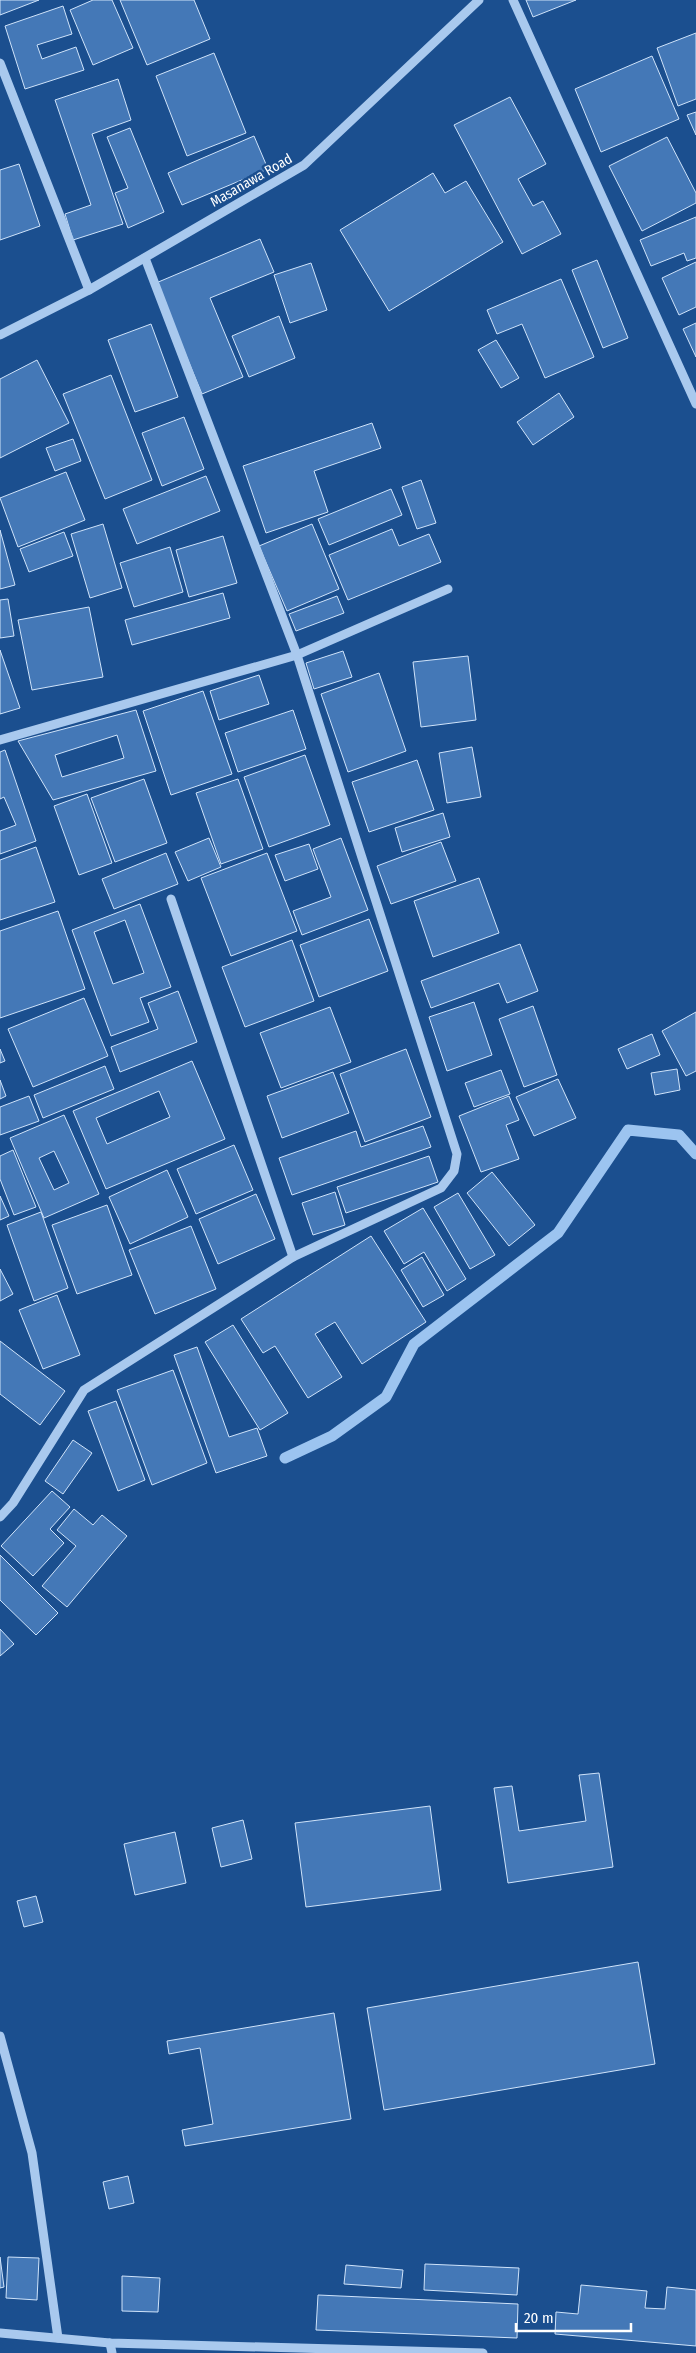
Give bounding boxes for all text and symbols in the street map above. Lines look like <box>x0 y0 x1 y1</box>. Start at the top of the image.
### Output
street label: Masanawa Road <box>207 150 295 211</box>
scale bar <box>516 2300 631 2332</box>
text: 20 m <box>524 2309 554 2327</box>

